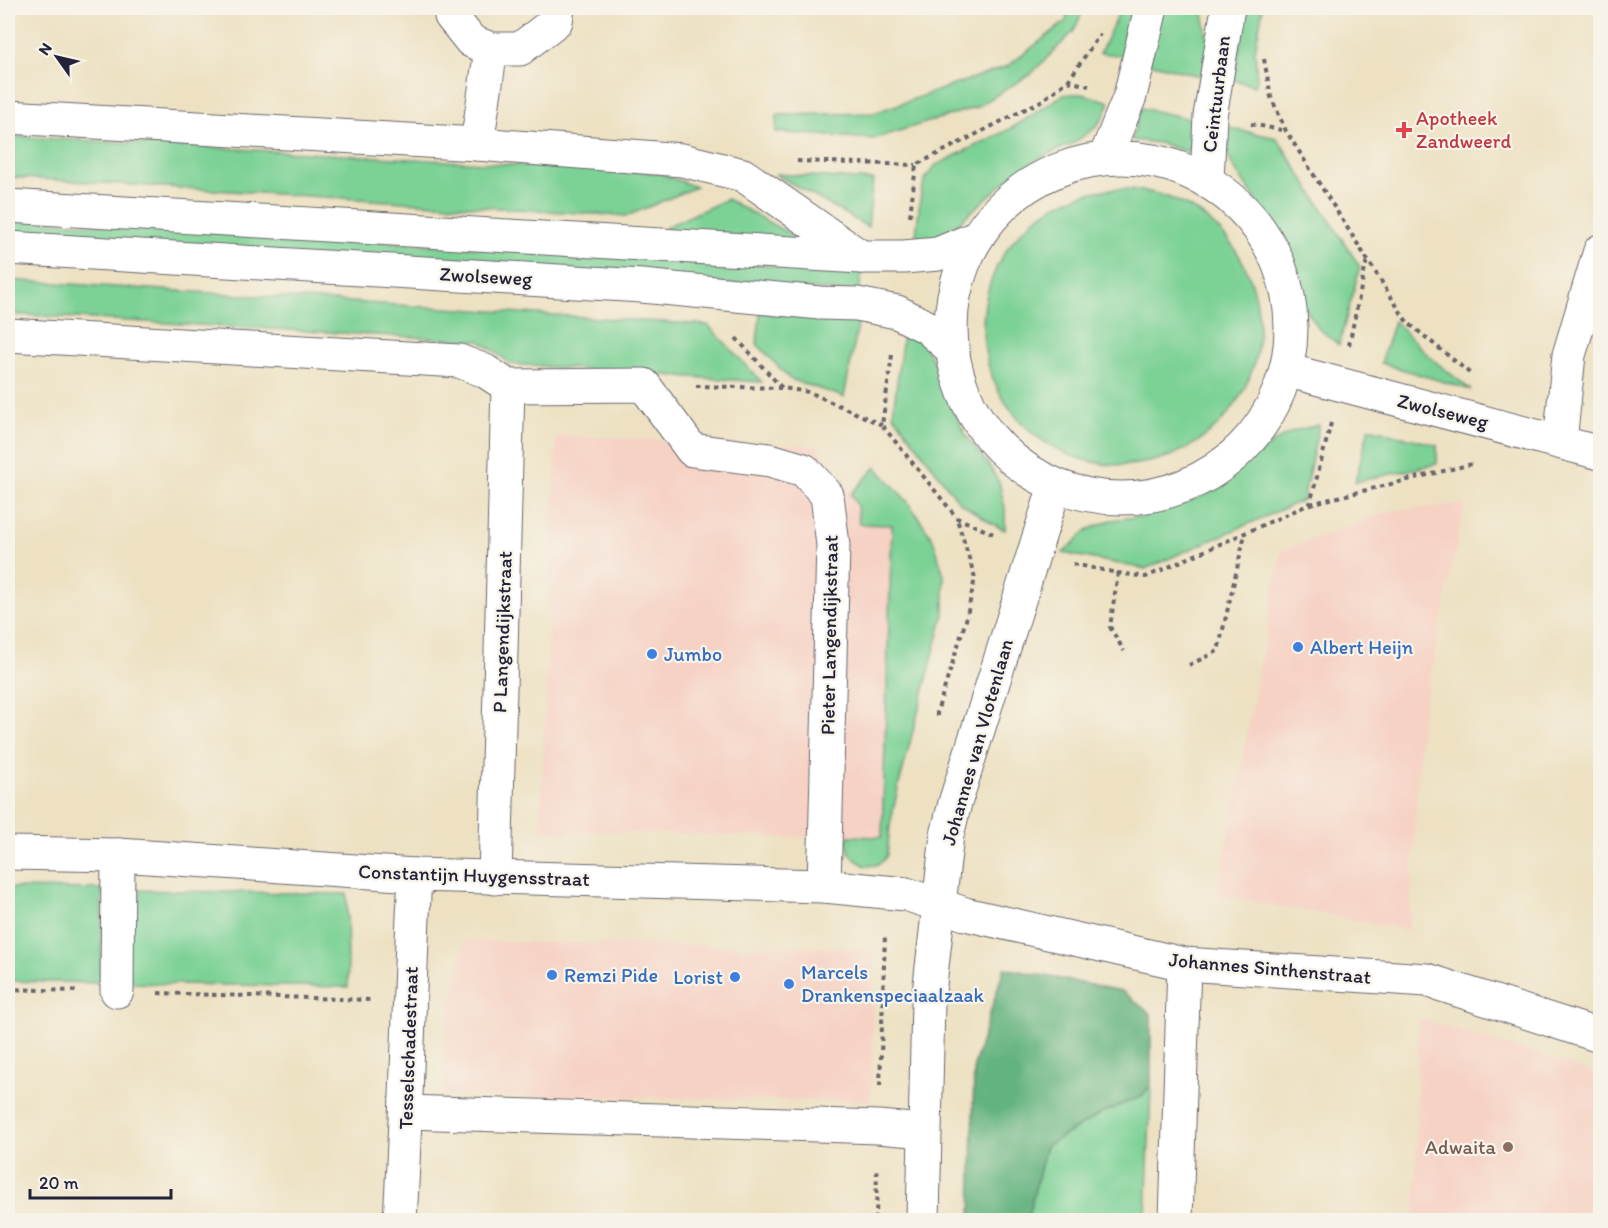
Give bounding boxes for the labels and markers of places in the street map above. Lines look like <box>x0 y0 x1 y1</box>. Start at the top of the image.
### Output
place label: Apotheek Zandweerd <box>1416 106 1511 153</box>
marker: Apotheek Zandweerd <box>1397 123 1411 137</box>
place label: Albert Heijn <box>1310 635 1413 659</box>
marker: Albert Heijn <box>1291 640 1305 654</box>
place label: Jumbo <box>664 642 722 666</box>
marker: Jumbo <box>645 647 659 661</box>
place label: Marcels Drankenspeciaalzaak <box>801 960 984 1007</box>
place label: Remzi Pide <box>564 963 658 987</box>
place label: Lorist <box>673 965 723 989</box>
marker: Remzi Pide <box>545 968 559 982</box>
marker: Lorist <box>728 970 742 984</box>
marker: Marcels Drankenspeciaalzaak <box>782 977 796 991</box>
place label: Adwaita <box>1425 1135 1497 1159</box>
marker: Adwaita <box>1501 1140 1515 1154</box>

